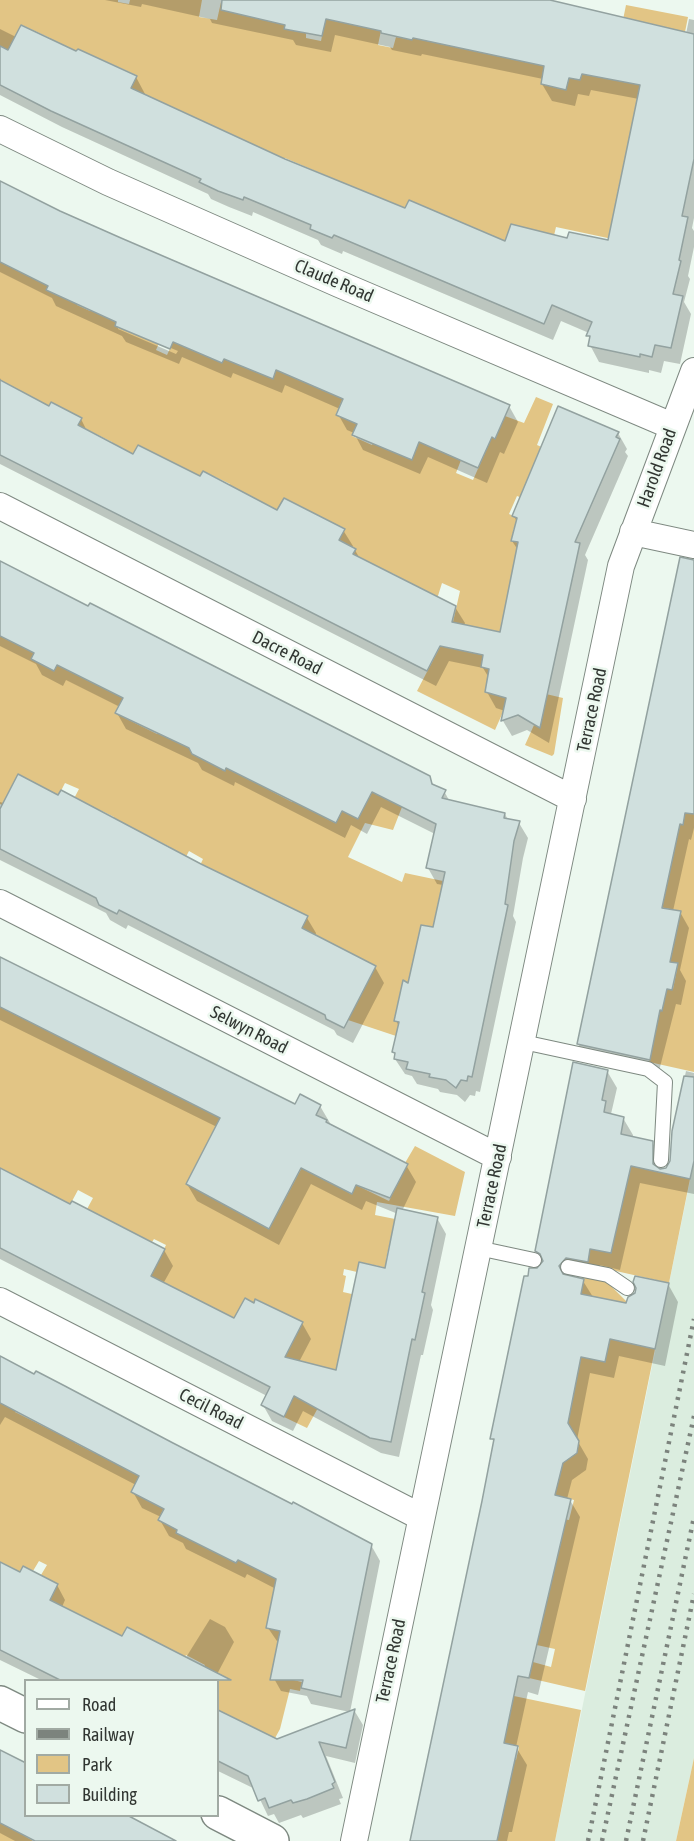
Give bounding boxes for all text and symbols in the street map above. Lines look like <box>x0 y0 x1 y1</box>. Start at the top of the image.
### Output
street label: Claude Road <box>291 255 377 307</box>
street label: Harold Road <box>633 426 681 510</box>
street label: Dacre Road <box>248 626 326 680</box>
street label: Terrace Road <box>573 666 611 754</box>
street label: Selwyn Road <box>207 1001 291 1059</box>
street label: Terrace Road <box>473 1142 511 1230</box>
street label: Cecil Road <box>176 1384 246 1434</box>
street label: Terrace Road <box>372 1617 410 1705</box>
legend <box>24 1679 219 1817</box>
text: Road <box>82 1694 116 1715</box>
text: Railway <box>82 1724 134 1745</box>
text: Park <box>82 1754 112 1775</box>
text: Building <box>82 1784 137 1805</box>

